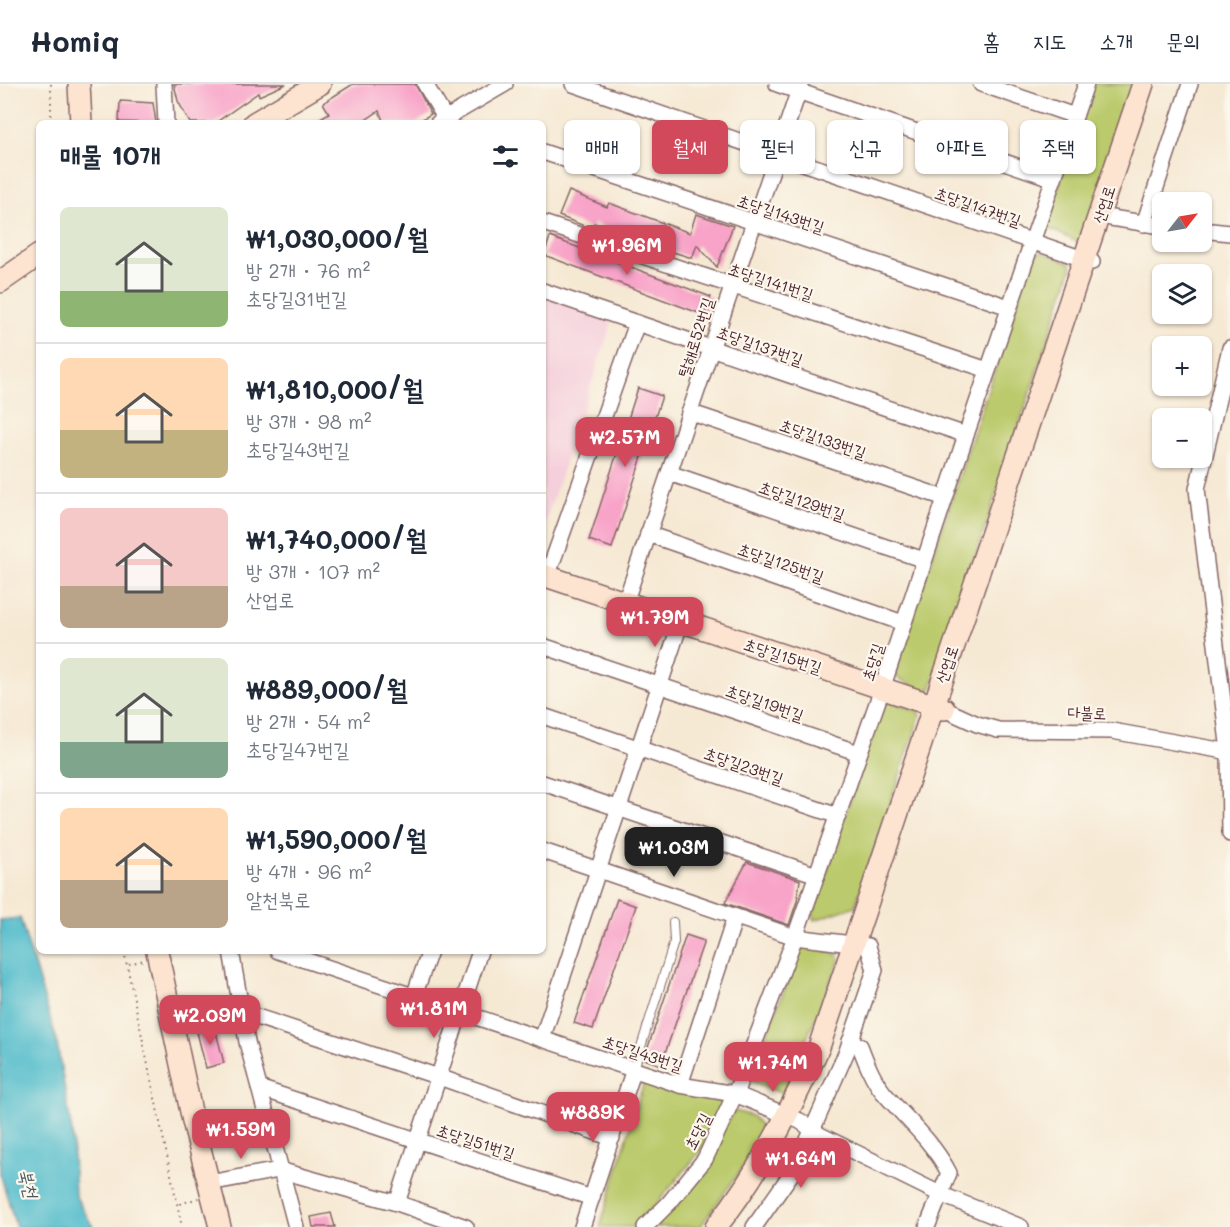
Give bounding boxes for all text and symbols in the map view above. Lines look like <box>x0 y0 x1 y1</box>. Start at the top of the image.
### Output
text: Homiq <box>30 23 119 59</box>
text: 홈 <box>983 27 1000 54</box>
text: 지도 <box>1033 27 1066 54</box>
text: 소개 <box>1099 27 1133 54</box>
text: 문의 <box>1166 27 1200 54</box>
chip: 매매 <box>564 120 640 174</box>
chip: 월세 <box>652 120 728 174</box>
chip: 필터 <box>740 120 815 174</box>
chip: 신규 <box>827 120 903 174</box>
chip: 아파트 <box>915 120 1008 174</box>
chip: 주택 <box>1020 120 1096 174</box>
text: 매물 10개 <box>60 138 160 172</box>
icon: filters <box>489 140 522 173</box>
street label: 초당길147번길 <box>932 181 1024 231</box>
street label: 산업로 <box>1087 182 1119 226</box>
street label: 초당길143번길 <box>735 189 827 237</box>
north arrow <box>1152 192 1212 252</box>
map controls <box>1152 192 1212 468</box>
text: ₩1,030,000/월 <box>246 221 428 255</box>
pin: ₩1.96M <box>578 225 676 276</box>
icon: home <box>108 231 180 303</box>
text: ₩1.96M <box>592 231 662 257</box>
text: 방 2개 · 76 m² <box>246 257 370 283</box>
street label: 초당길141번길 <box>726 257 816 305</box>
button: layers <box>1152 264 1212 324</box>
text: 초당길31번길 <box>246 285 347 311</box>
street label: 탈해로52번길 <box>672 294 718 380</box>
street label: 초당길137번길 <box>714 320 806 370</box>
button: + <box>1152 336 1212 396</box>
text: ₩1,810,000/월 <box>246 372 423 406</box>
icon: home <box>108 382 180 454</box>
text: 방 3개 · 98 m² <box>246 408 372 434</box>
button: − <box>1152 408 1212 468</box>
street label: 초당길133번길 <box>777 413 869 463</box>
pin: ₩2.57M <box>576 417 674 468</box>
text: ₩2.57M <box>589 423 661 449</box>
text: 초당길43번길 <box>246 436 350 462</box>
street label: 초당길129번길 <box>756 475 848 525</box>
text: ₩1,740,000/월 <box>246 522 427 556</box>
icon: home <box>108 532 180 604</box>
street label: 초당길125번길 <box>735 537 827 587</box>
text: 방 3개 · 107 m² <box>246 558 380 584</box>
text: 산업로 <box>246 586 294 612</box>
pin: ₩1.79M <box>606 597 704 648</box>
text: ₩1.79M <box>620 603 690 629</box>
street label: 초당길15번길 <box>741 633 825 678</box>
street label: 초당길 <box>856 640 888 684</box>
street label: 산업로 <box>930 642 962 686</box>
text: ₩889,000/월 <box>246 672 407 706</box>
street label: 초당길19번길 <box>723 679 807 725</box>
icon: home <box>108 682 180 754</box>
street label: 다불로 <box>1067 701 1107 723</box>
text: 방 2개 · 54 m² <box>246 708 371 734</box>
text: 초당길47번길 <box>246 736 349 762</box>
street label: 초당길23번길 <box>701 742 787 788</box>
text: ₩1,590,000/월 <box>246 822 427 856</box>
pin: ₩1.03M <box>625 827 723 878</box>
icon: home <box>108 832 180 904</box>
text: ₩1.03M <box>639 833 709 859</box>
text: 방 4개 · 96 m² <box>246 858 372 884</box>
text: 알천북로 <box>246 886 310 912</box>
pin: ₩1.81M <box>385 988 483 1039</box>
text: ₩1.81M <box>400 994 468 1020</box>
pin: ₩2.09M <box>161 995 259 1046</box>
text: ₩2.09M <box>173 1001 247 1027</box>
street label: 초당길43번길 <box>600 1030 686 1076</box>
pin: ₩1.74M <box>724 1042 822 1093</box>
text: ₩1.74M <box>738 1048 808 1074</box>
pin: ₩889K <box>551 1092 635 1143</box>
text: ₩889K <box>561 1098 625 1124</box>
pin: ₩1.59M <box>192 1109 290 1160</box>
street label: 초당길 <box>679 1109 715 1153</box>
text: ₩1.59M <box>206 1115 276 1141</box>
street label: 초당길51번길 <box>434 1119 518 1164</box>
pin: ₩1.64M <box>752 1138 850 1189</box>
text: ₩1.64M <box>766 1144 836 1170</box>
water label: 북천 <box>14 1166 45 1201</box>

